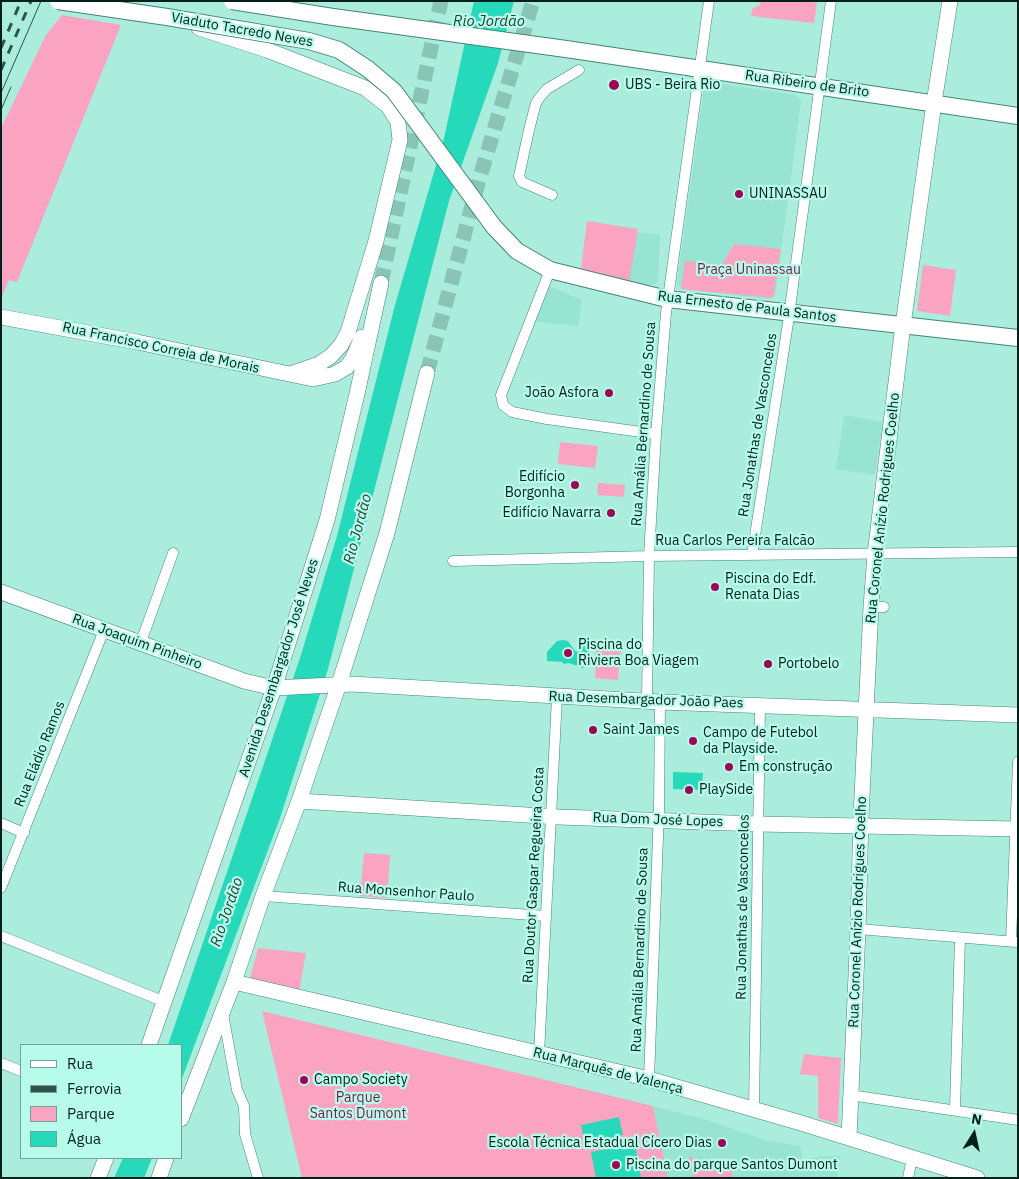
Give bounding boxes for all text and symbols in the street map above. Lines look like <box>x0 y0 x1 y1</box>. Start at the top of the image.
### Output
street label: Viaduto Tacredo Neves <box>170 9 314 51</box>
water label: Rio Jordão <box>453 13 525 31</box>
street label: Rua Ribeiro de Brito <box>744 67 870 101</box>
place label: UBS - Beira Rio <box>625 77 720 93</box>
marker: UBS - Beira Rio <box>607 78 621 92</box>
place label: UNINASSAU <box>749 186 827 202</box>
marker: UNINASSAU <box>733 188 745 200</box>
park label: Praça Uninassau <box>697 262 801 278</box>
street label: Rua Ernesto de Paula Santos <box>657 288 837 326</box>
street label: Rua Francisco Correia de Morais <box>61 319 261 377</box>
street label: Rua Amália Bernardino de Sousa <box>628 321 660 527</box>
street label: Rua Jonathas de Vasconcelos <box>735 332 781 518</box>
place label: João Asfora <box>525 385 599 401</box>
marker: João Asfora <box>603 387 615 399</box>
street label: Rua Coronel Anízio Rodrigues Coelho <box>863 392 903 624</box>
place label: Edifício Borgonha <box>505 469 565 502</box>
marker: Edifício Borgonha <box>569 479 581 491</box>
water label: Rio Jordão <box>340 492 376 566</box>
place label: Edifício Navarra <box>502 505 601 521</box>
marker: Edifício Navarra <box>605 507 617 519</box>
street label: Rua Carlos Pereira Falcão <box>655 533 815 549</box>
street label: Avenida Desembargador José Neves <box>236 557 322 779</box>
place label: Piscina do Edf. Renata Dias <box>725 571 816 604</box>
marker: Piscina do Edf. Renata Dias <box>709 581 721 593</box>
street label: Rua Joaquim Pinheiro <box>70 611 204 673</box>
place label: Piscina do Riviera Boa Viagem <box>578 637 699 670</box>
marker: Piscina do Riviera Boa Viagem <box>562 647 574 659</box>
place label: Portobelo <box>778 656 839 672</box>
marker: Portobelo <box>762 658 774 670</box>
street label: Rua Desembargador João Paes <box>548 688 744 712</box>
street label: Rua Eládio Ramos <box>11 698 69 810</box>
place label: Saint James <box>603 722 680 738</box>
marker: Saint James <box>587 724 599 736</box>
place label: Campo de Futebol da Playside. <box>703 725 818 758</box>
marker: Campo de Futebol da Playside. <box>687 735 699 747</box>
place label: Em construção <box>739 759 833 775</box>
marker: Em construção <box>723 761 735 773</box>
street label: Rua Doutor Gaspar Regueira Costa <box>520 766 548 984</box>
place label: PlaySide <box>699 782 753 798</box>
marker: PlaySide <box>683 784 695 796</box>
street label: Rua Coronel Anízio Rodrigues Coelho <box>846 796 870 1028</box>
street label: Rua Dom José Lopes <box>592 809 724 831</box>
street label: Rua Jonathas de Vasconcelos <box>733 814 753 1000</box>
street label: Rua Amália Bernardino de Sousa <box>628 847 652 1053</box>
water label: Rio Jordão <box>207 875 247 949</box>
street label: Rua Monsenhor Paulo <box>337 879 475 905</box>
legend <box>20 1044 182 1159</box>
street label: Rua Marquês de Valença <box>531 1044 685 1098</box>
text: Rua <box>67 1054 93 1073</box>
place label: Campo Society <box>314 1072 408 1088</box>
marker: Campo Society <box>298 1074 310 1086</box>
text: Ferrovia <box>67 1079 122 1098</box>
park label: Parque Santos Dumont <box>310 1090 406 1122</box>
text: Parque <box>67 1104 115 1123</box>
north arrow <box>949 1109 999 1159</box>
text: N <box>970 1109 983 1129</box>
text: Água <box>67 1129 101 1148</box>
place label: Escola Técnica Estadual Cícero Dias <box>488 1135 712 1151</box>
marker: Escola Técnica Estadual Cícero Dias <box>716 1137 728 1149</box>
place label: Piscina do parque Santos Dumont <box>626 1157 838 1173</box>
marker: Piscina do parque Santos Dumont <box>610 1159 622 1171</box>

